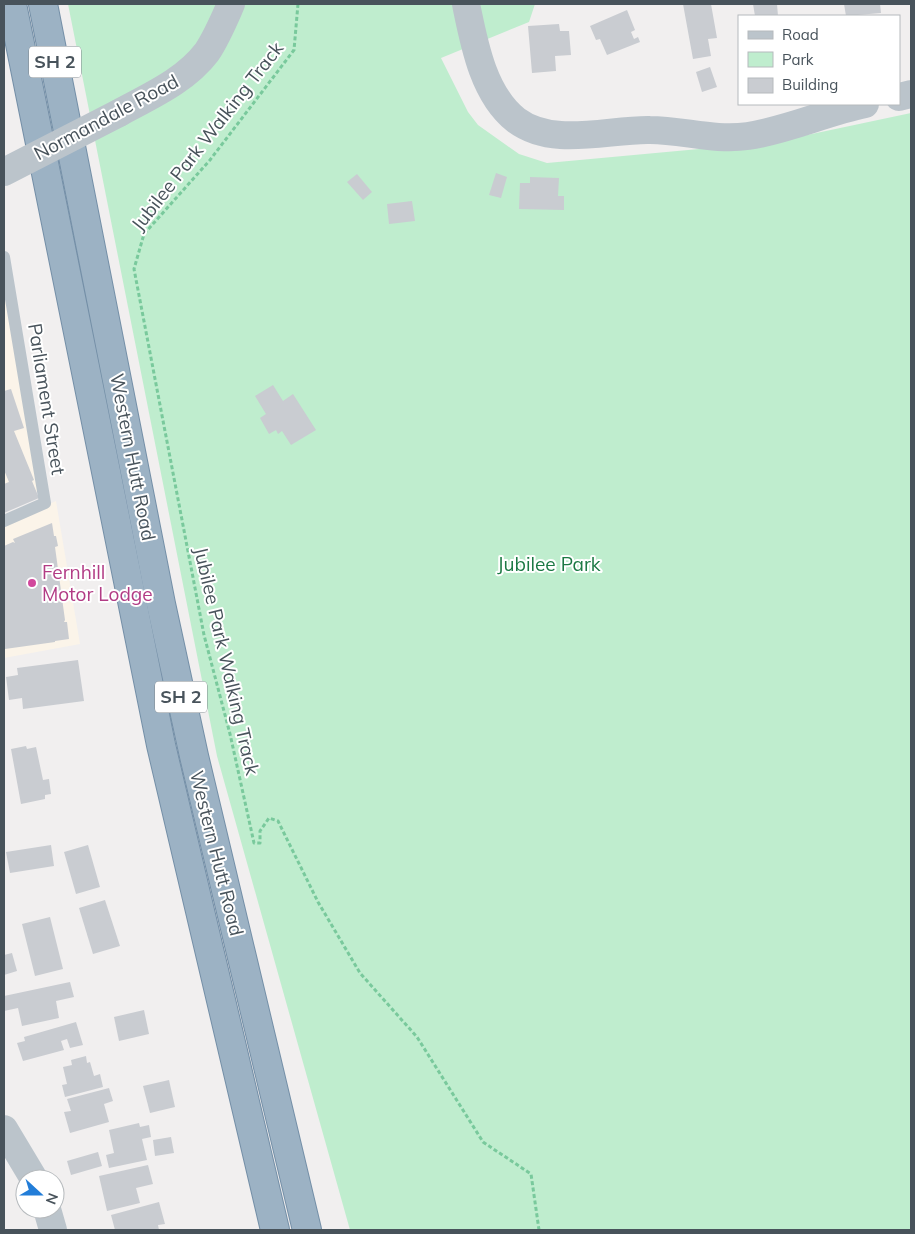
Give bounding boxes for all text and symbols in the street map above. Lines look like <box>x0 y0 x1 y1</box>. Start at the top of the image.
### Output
legend <box>738 15 900 105</box>
text: Road <box>782 25 819 44</box>
street label: Jubilee Park Walking Track <box>126 36 288 235</box>
road number: SH 2 <box>29 46 81 78</box>
text: Park <box>782 50 814 69</box>
street label: Normandale Road <box>30 69 182 165</box>
text: Building <box>782 75 838 94</box>
street label: Parliament Street <box>23 322 71 477</box>
street label: Western Hutt Road <box>105 371 161 543</box>
street label: Jubilee Park Walking Track <box>189 545 265 778</box>
park label: Jubilee Park <box>497 552 601 576</box>
place label: Fernhill Motor Lodge <box>42 560 153 606</box>
marker: Fernhill Motor Lodge <box>26 577 38 589</box>
road number: SH 2 <box>155 682 207 712</box>
street label: Western Hutt Road <box>185 768 249 938</box>
north arrow <box>15 1169 65 1219</box>
text: N <box>42 1190 62 1207</box>

